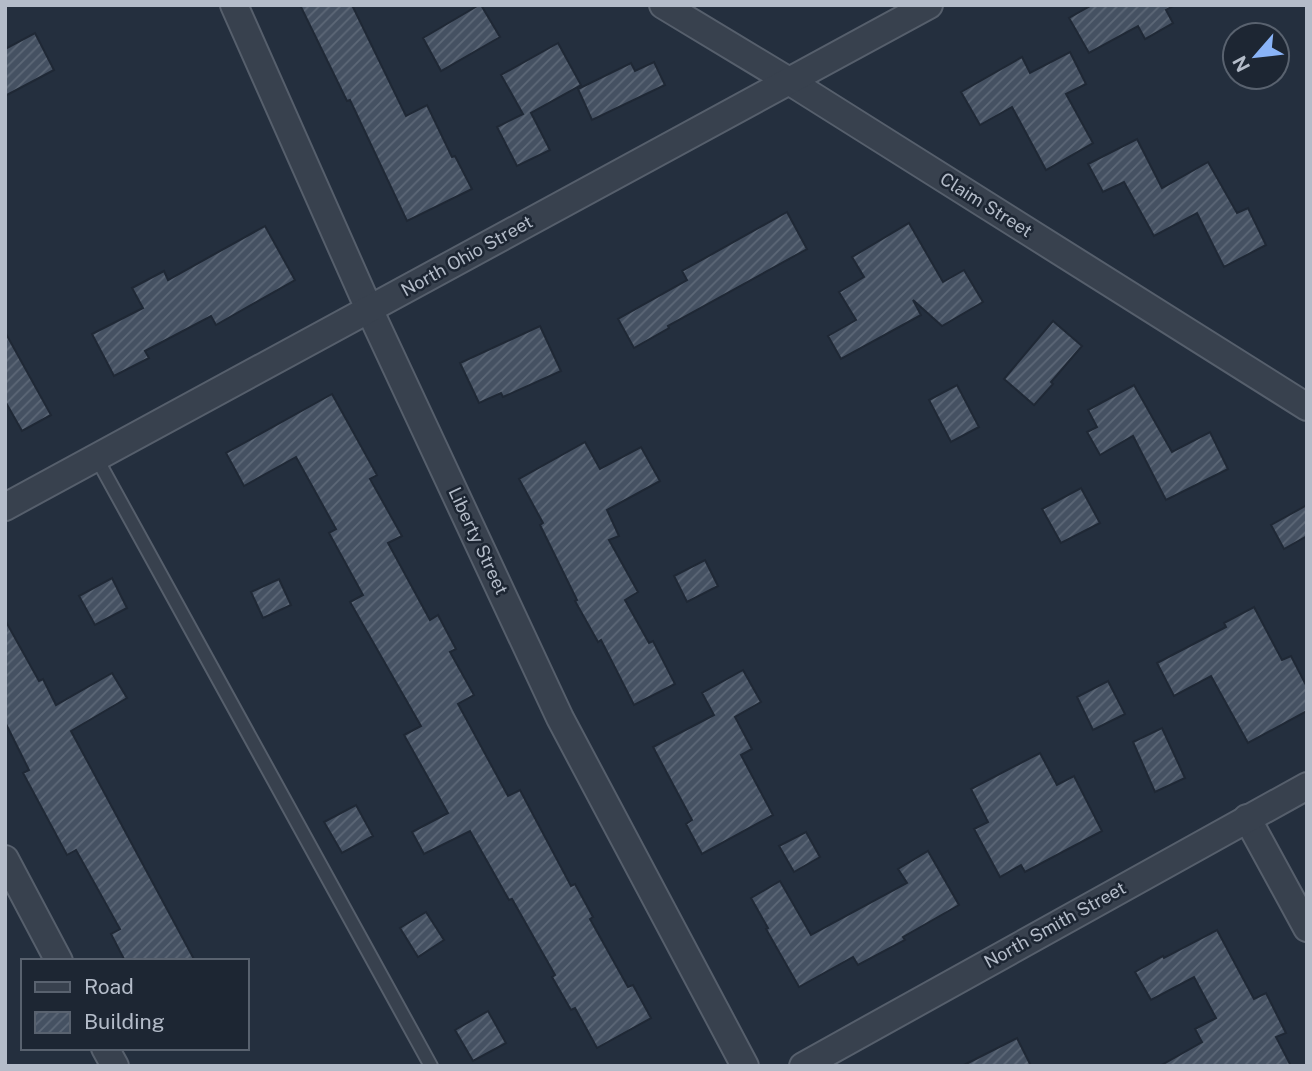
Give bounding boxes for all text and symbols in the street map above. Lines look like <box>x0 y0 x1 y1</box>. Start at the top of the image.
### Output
north arrow <box>1221 21 1291 91</box>
text: N <box>1228 52 1254 76</box>
street label: Claim Street <box>936 168 1036 241</box>
street label: North Ohio Street <box>397 211 536 300</box>
street label: Liberty Street <box>444 484 513 598</box>
street label: North Smith Street <box>980 877 1129 972</box>
legend <box>21 959 248 1050</box>
text: Road <box>84 974 134 999</box>
text: Building <box>84 1009 165 1034</box>

